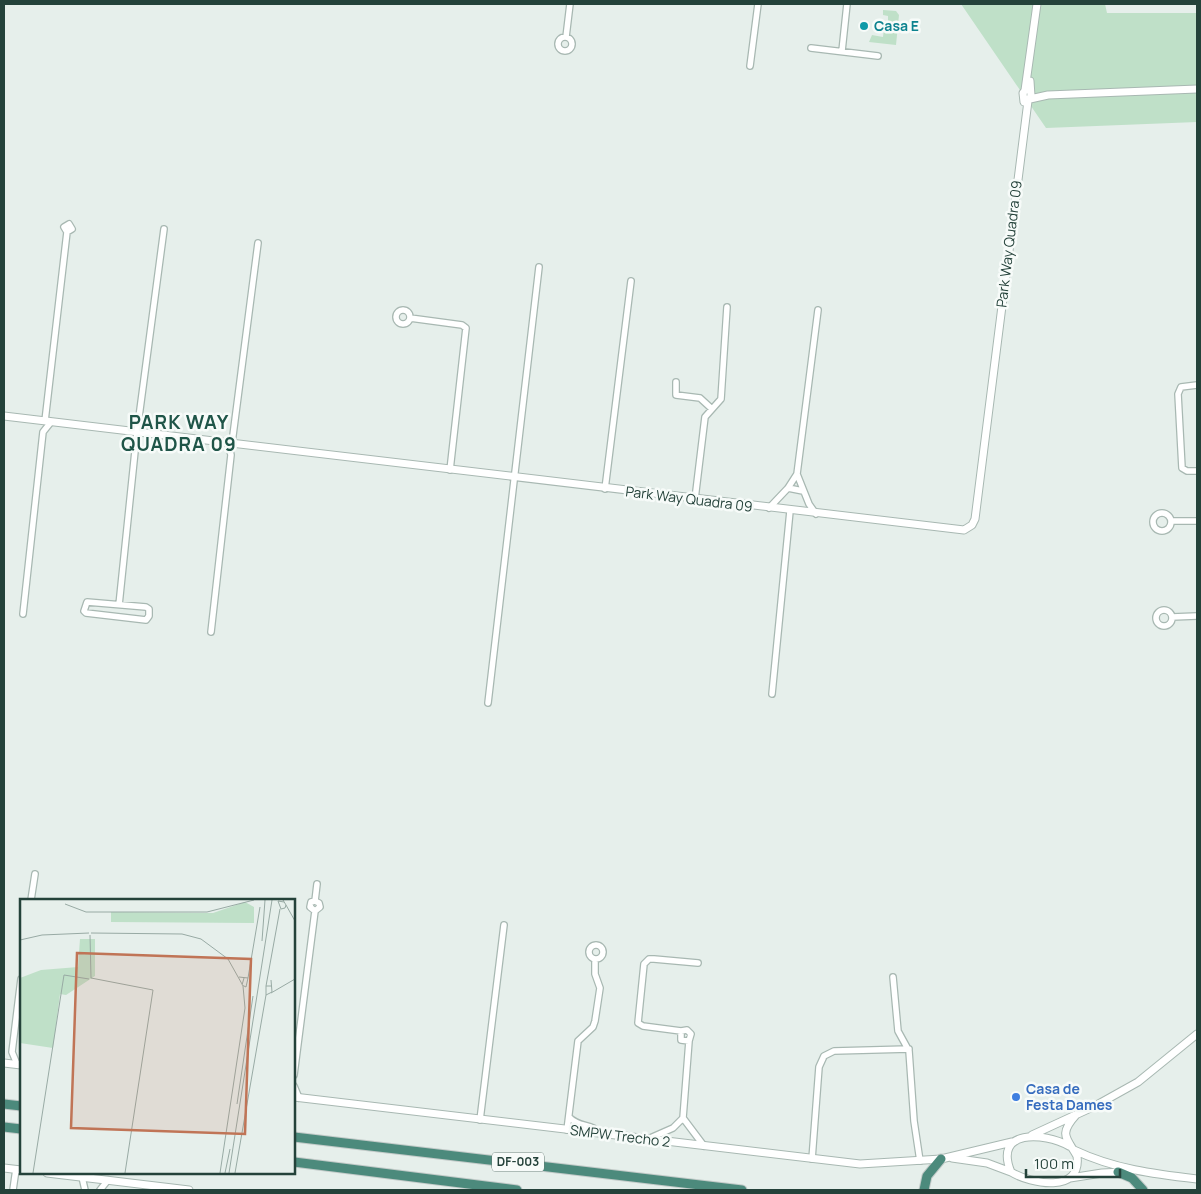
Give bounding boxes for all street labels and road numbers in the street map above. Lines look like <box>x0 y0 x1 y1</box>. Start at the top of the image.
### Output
street label: Park Way Quadra 09 <box>991 179 1026 309</box>
street label: Park Way Quadra 09 <box>624 481 754 516</box>
street label: SMPW Trecho 2 <box>569 1120 671 1151</box>
road number: DF-003 <box>492 1152 544 1172</box>

